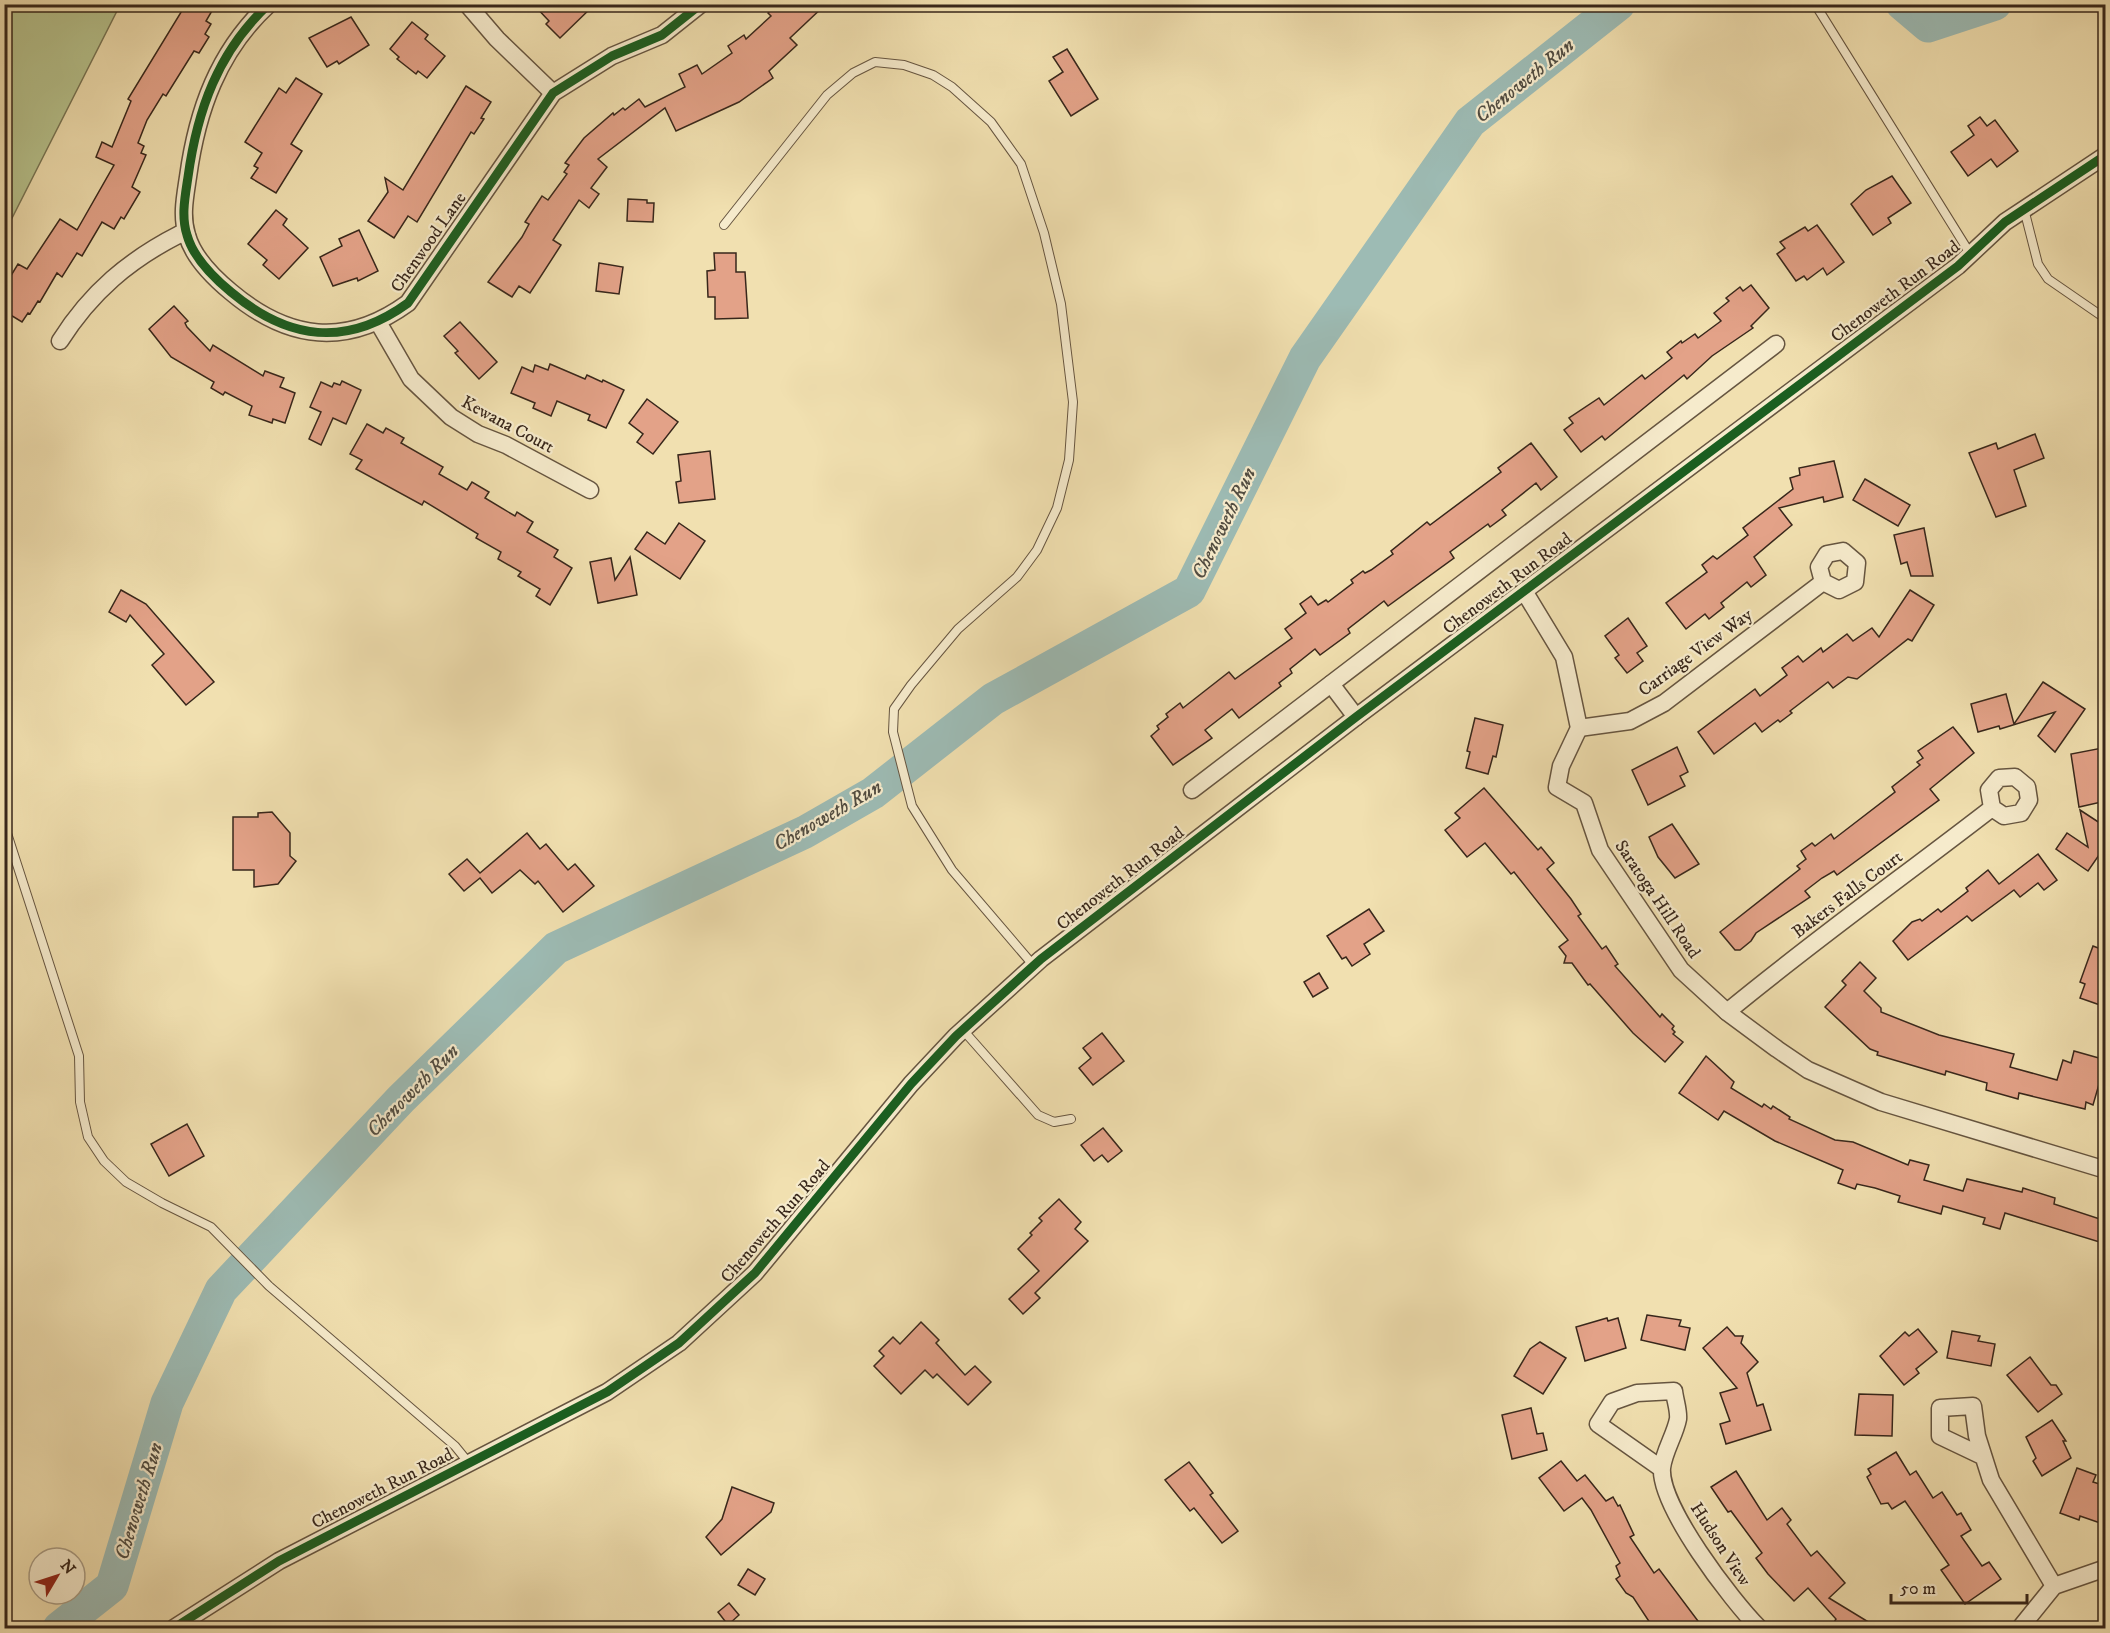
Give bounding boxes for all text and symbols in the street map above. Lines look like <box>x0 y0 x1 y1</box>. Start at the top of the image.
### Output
water label: Chenoweth Run <box>1470 33 1580 129</box>
street label: Chenwood Lane <box>386 188 471 297</box>
street label: Chenoweth Run Road <box>1827 236 1965 348</box>
street label: Kewana Court <box>457 391 558 459</box>
water label: Chenoweth Run <box>1187 464 1262 584</box>
street label: Chenoweth Run Road <box>1439 528 1577 640</box>
street label: Carriage View Way <box>1634 604 1757 702</box>
water label: Chenoweth Run <box>769 775 886 857</box>
street label: Chenoweth Run Road <box>1052 822 1189 936</box>
street label: Saratoga Hill Road <box>1609 836 1705 963</box>
street label: Bakers Falls Court <box>1788 846 1907 943</box>
water label: Chenoweth Run <box>361 1039 465 1143</box>
street label: Chenoweth Run Road <box>716 1156 835 1288</box>
water label: Chenoweth Run <box>110 1440 169 1563</box>
street label: Chenoweth Run Road <box>308 1444 457 1534</box>
street label: Hudson View <box>1685 1499 1756 1591</box>
north arrow <box>27 1546 87 1606</box>
text: N <box>56 1556 80 1579</box>
scale bar <box>1891 1567 2028 1605</box>
text: 50 m <box>1900 1578 1936 1600</box>

